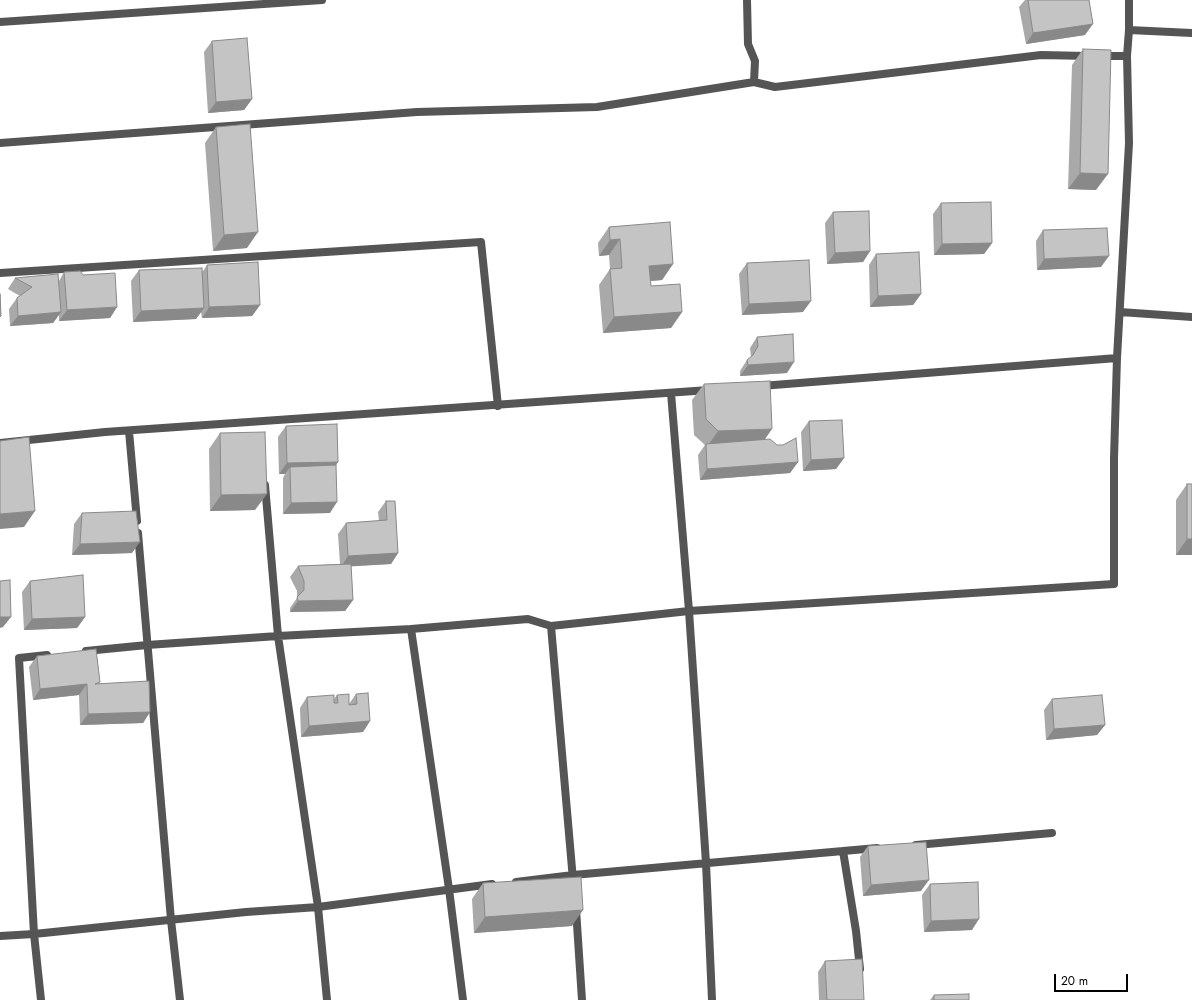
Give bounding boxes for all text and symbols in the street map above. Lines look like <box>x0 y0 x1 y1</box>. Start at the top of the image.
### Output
scale bar <box>1056 966 1130 992</box>
text: 20 m <box>1061 972 1088 990</box>

